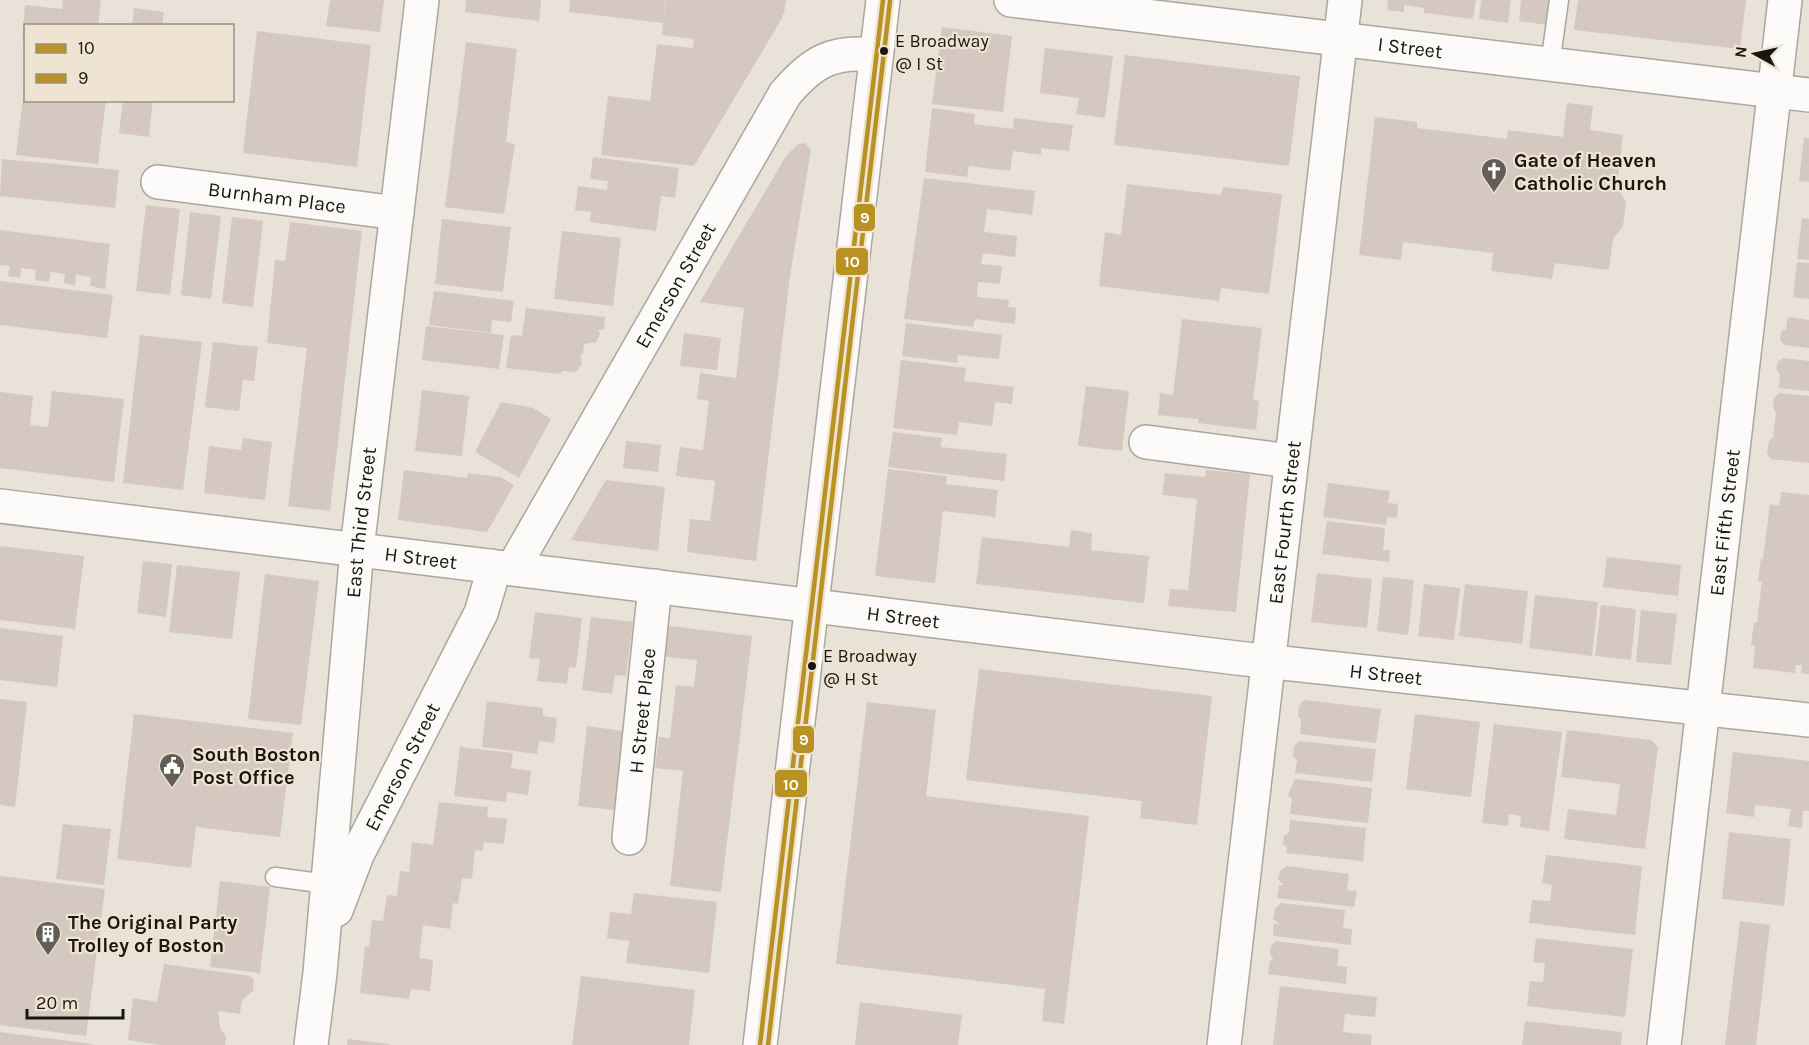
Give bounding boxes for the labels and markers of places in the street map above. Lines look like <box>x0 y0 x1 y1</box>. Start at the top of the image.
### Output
place label: E Broadway @ I St <box>895 30 989 75</box>
marker: E Broadway @ I St <box>878 45 890 57</box>
place label: Gate of Heaven Catholic Church <box>1514 149 1667 195</box>
church icon: Gate of Heaven Catholic Church <box>1479 156 1509 194</box>
place label: E Broadway @ H St <box>823 645 917 690</box>
marker: E Broadway @ H St <box>806 660 818 672</box>
place label: South Boston Post Office <box>192 743 321 789</box>
public building icon: South Boston Post Office <box>157 751 187 789</box>
place label: The Original Party Trolley of Boston <box>68 911 237 957</box>
building icon: The Original Party Trolley of Boston <box>33 919 63 957</box>

